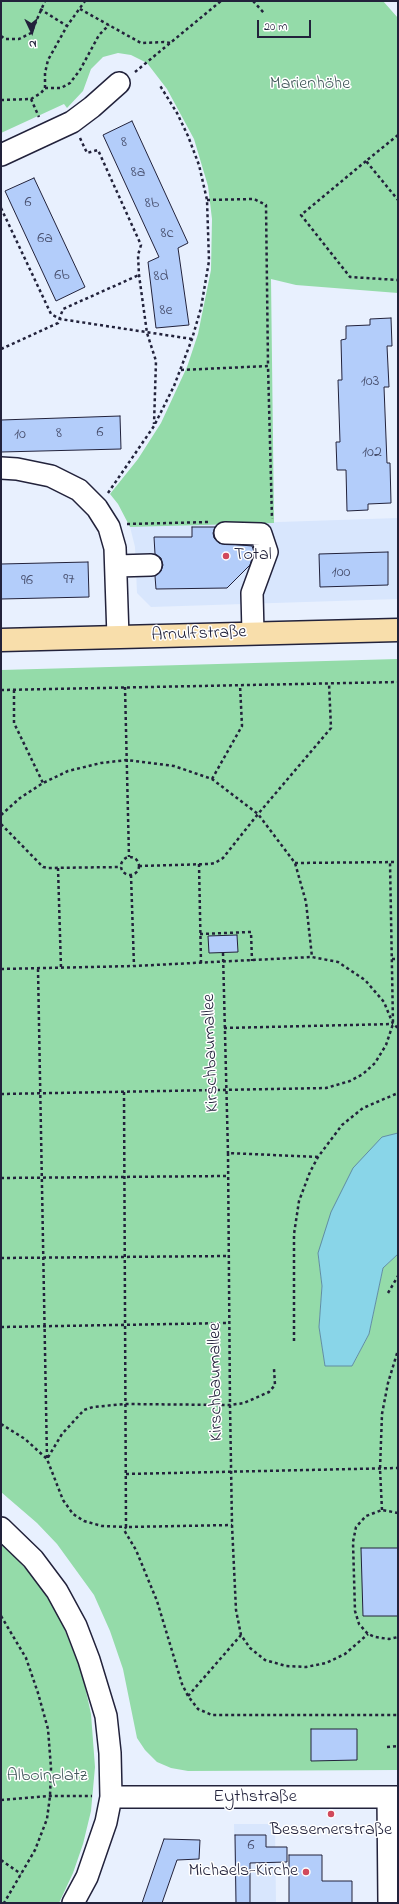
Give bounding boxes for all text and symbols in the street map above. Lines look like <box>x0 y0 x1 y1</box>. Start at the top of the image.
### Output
north arrow <box>12 12 52 52</box>
scale bar <box>259 12 313 38</box>
text: 20 m <box>264 18 287 36</box>
text: N <box>29 36 37 52</box>
park label: Marienhöhe <box>270 74 350 96</box>
house number: 8 <box>121 133 127 153</box>
house number: 8a <box>131 163 145 183</box>
house number: 6 <box>24 193 32 213</box>
house number: 8b <box>145 194 159 214</box>
house number: 8c <box>160 224 174 244</box>
house number: 6a <box>37 229 53 249</box>
house number: 6b <box>54 266 70 286</box>
house number: 8d <box>154 267 168 287</box>
house number: 8e <box>159 301 173 321</box>
house number: 103 <box>361 372 379 392</box>
house number: 6 <box>96 423 104 443</box>
house number: 8 <box>56 424 62 444</box>
house number: 10 <box>14 425 26 445</box>
house number: 102 <box>362 443 382 463</box>
place label: Total <box>234 545 272 567</box>
marker: Total <box>221 551 231 561</box>
house number: 100 <box>332 563 350 583</box>
house number: 97 <box>63 570 75 590</box>
house number: 96 <box>21 571 33 591</box>
street label: Arnulfstraße <box>151 623 247 647</box>
street label: Kirschbaumallee <box>199 993 225 1113</box>
street label: Kirschbaumallee <box>205 1323 229 1441</box>
park label: Alboinplatz <box>7 1766 87 1788</box>
street label: Eythstraße <box>213 1787 297 1809</box>
marker: Bessemerstraße <box>326 1809 336 1819</box>
place label: Bessemerstraße <box>270 1820 392 1842</box>
house number: 6 <box>247 1836 255 1856</box>
place label: Michaels-Kirche <box>188 1861 298 1883</box>
marker: Michaels-Kirche <box>301 1867 311 1877</box>

